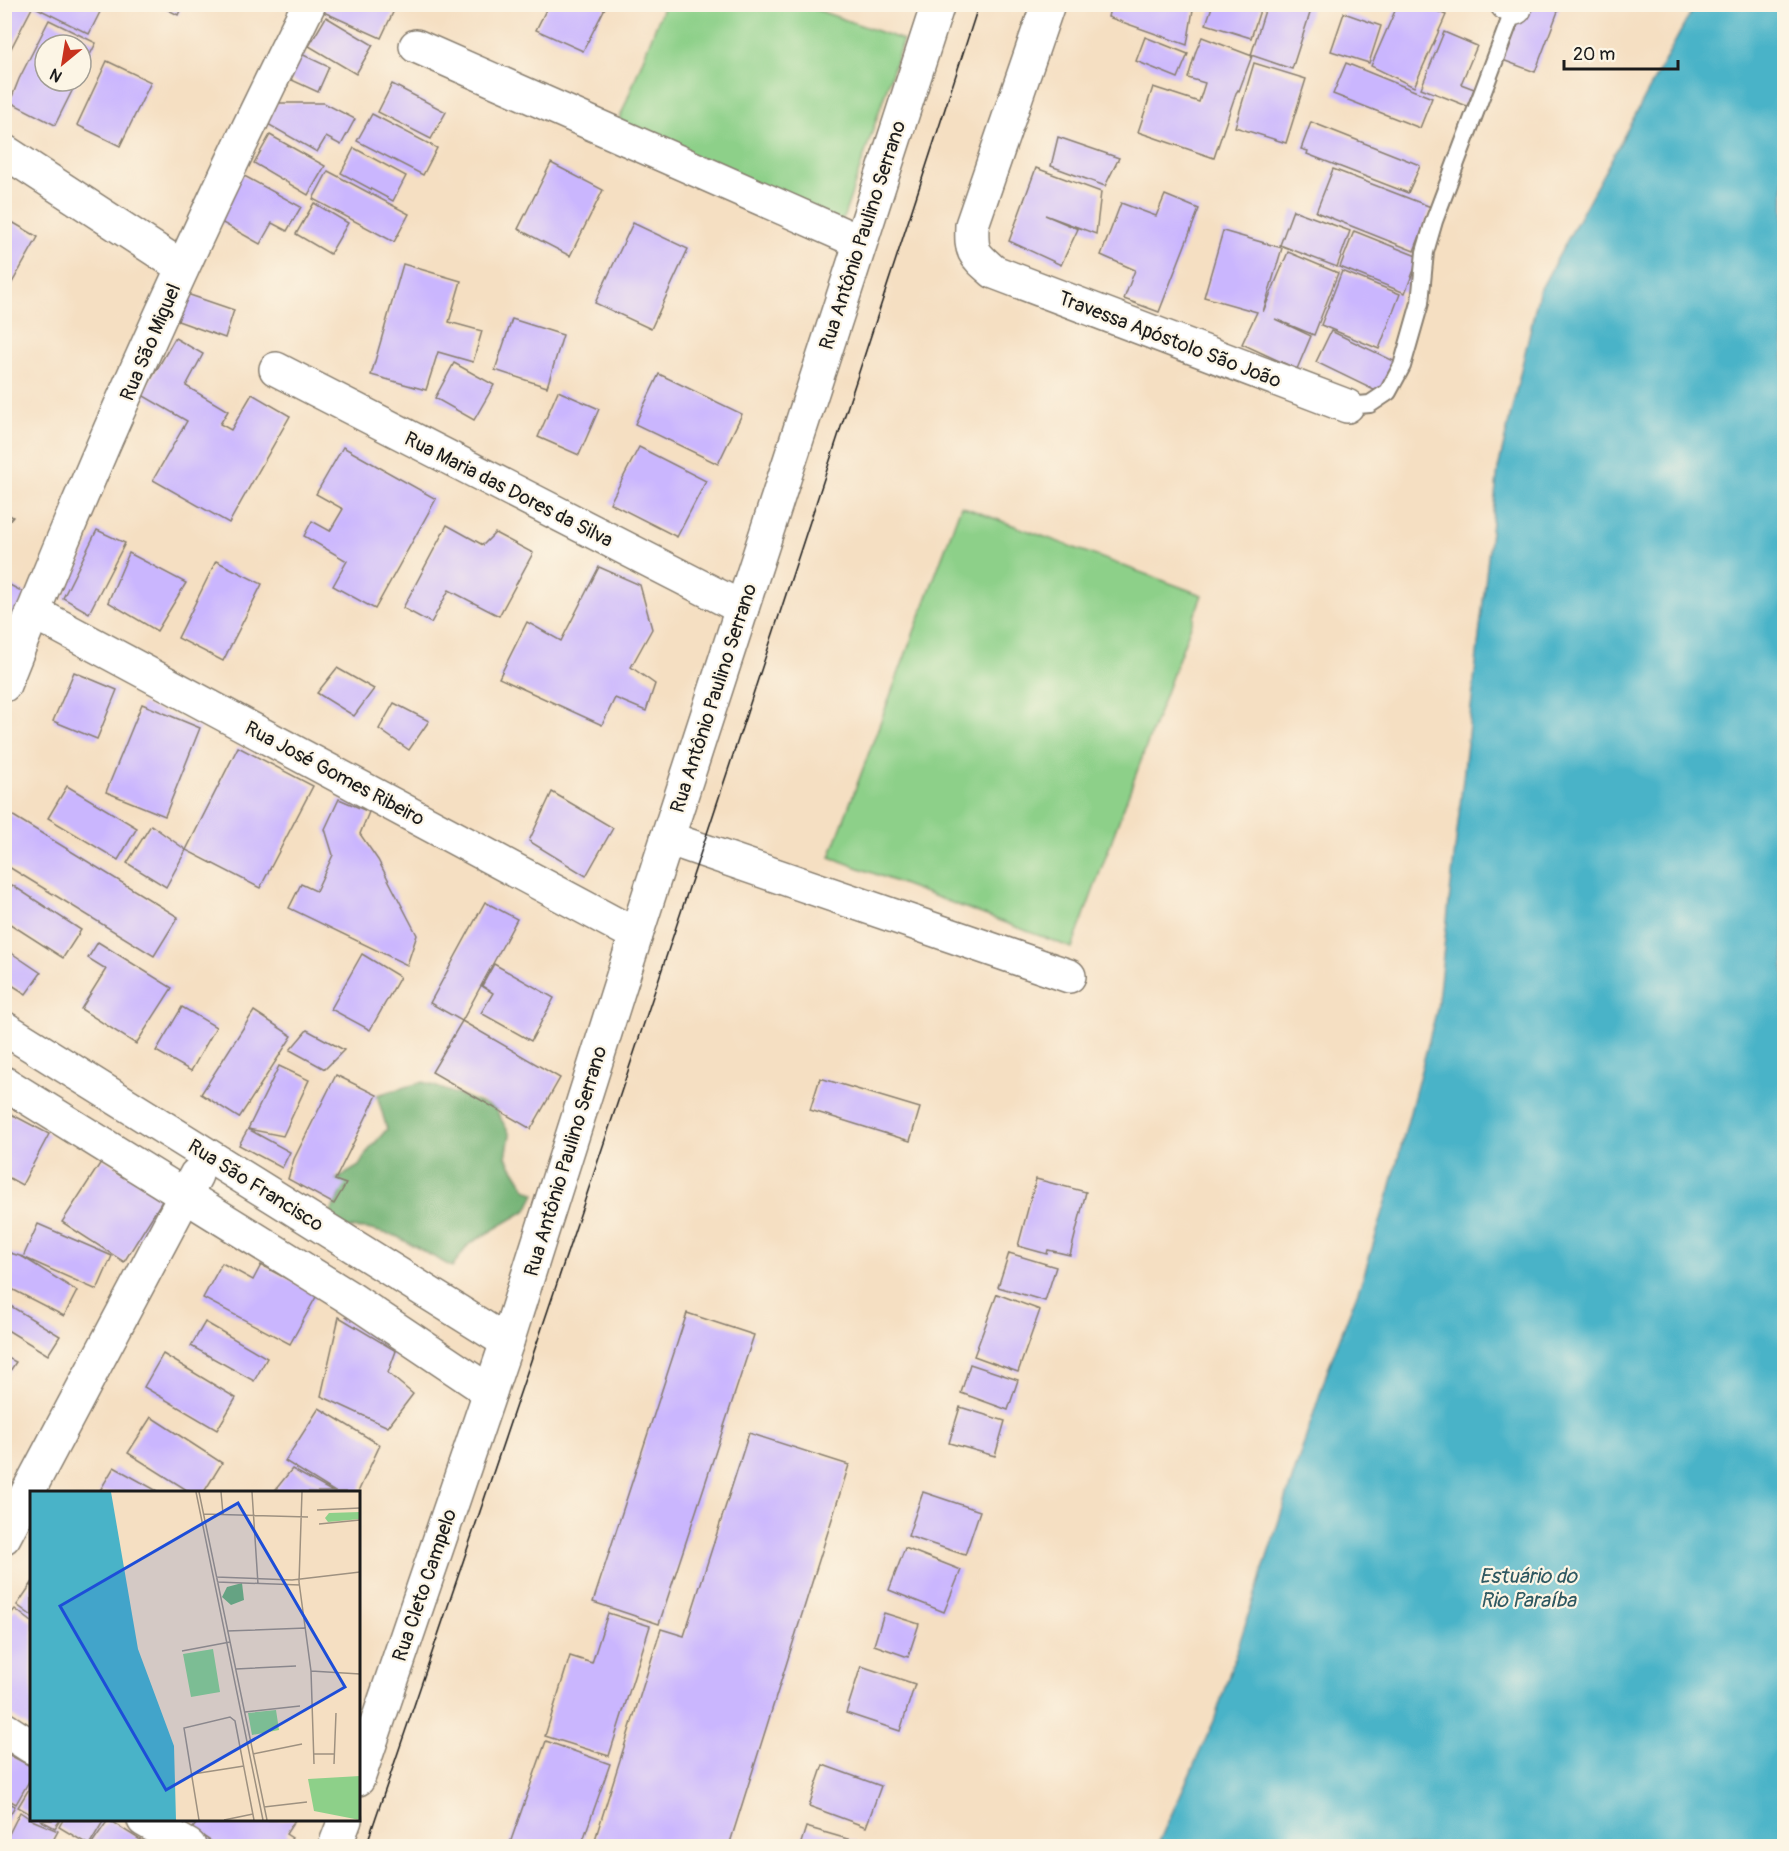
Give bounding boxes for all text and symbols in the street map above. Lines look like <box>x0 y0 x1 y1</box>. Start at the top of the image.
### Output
north arrow <box>33 33 93 93</box>
scale bar <box>1564 33 1678 71</box>
text: 20 m <box>1573 43 1615 66</box>
text: N <box>46 64 66 86</box>
street label: Rua Antônio Paulino Serrano <box>814 117 911 353</box>
street label: Rua São Miguel <box>115 280 186 405</box>
street label: Travessa Apóstolo São João <box>1055 285 1285 394</box>
street label: Rua Maria das Dores da Silva <box>400 426 617 553</box>
street label: Rua Antônio Paulino Serrano <box>665 580 762 816</box>
street label: Rua José Gomes Ribeiro <box>241 716 429 831</box>
street label: Rua Antônio Paulino Serrano <box>519 1043 613 1279</box>
street label: Rua São Francisco <box>183 1134 328 1237</box>
inset map <box>30 1491 360 1821</box>
street label: Rua Cleto Campelo <box>387 1505 462 1665</box>
water label: Estuário do Rio Paraíba <box>1479 1563 1578 1614</box>

